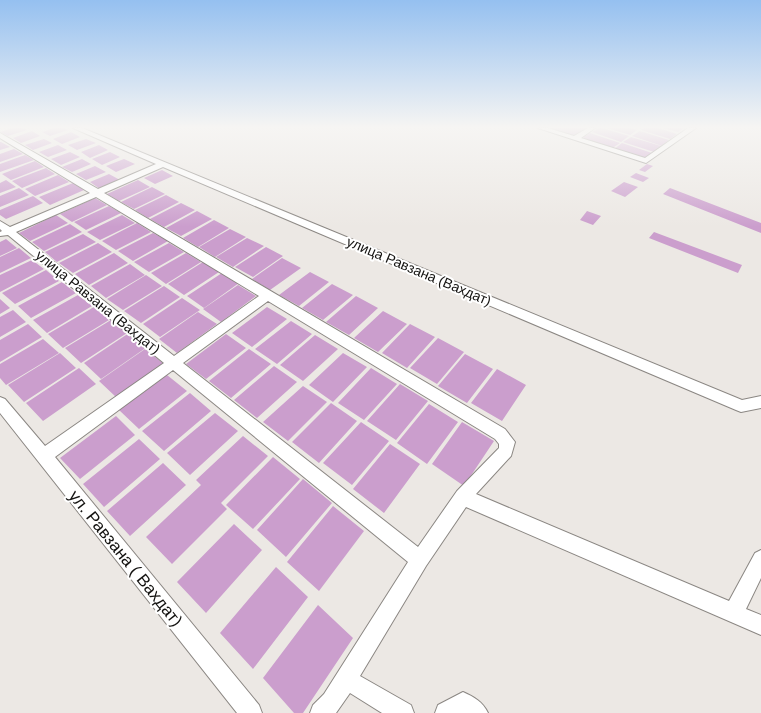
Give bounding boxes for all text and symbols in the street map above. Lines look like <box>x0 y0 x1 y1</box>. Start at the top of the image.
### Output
street label: улица Равзана (Вахдат) <box>344 233 494 309</box>
street label: улица Равзана (Вахдат) <box>33 247 163 357</box>
street label: ул. Равзана ( Вахдат) <box>65 486 186 630</box>

